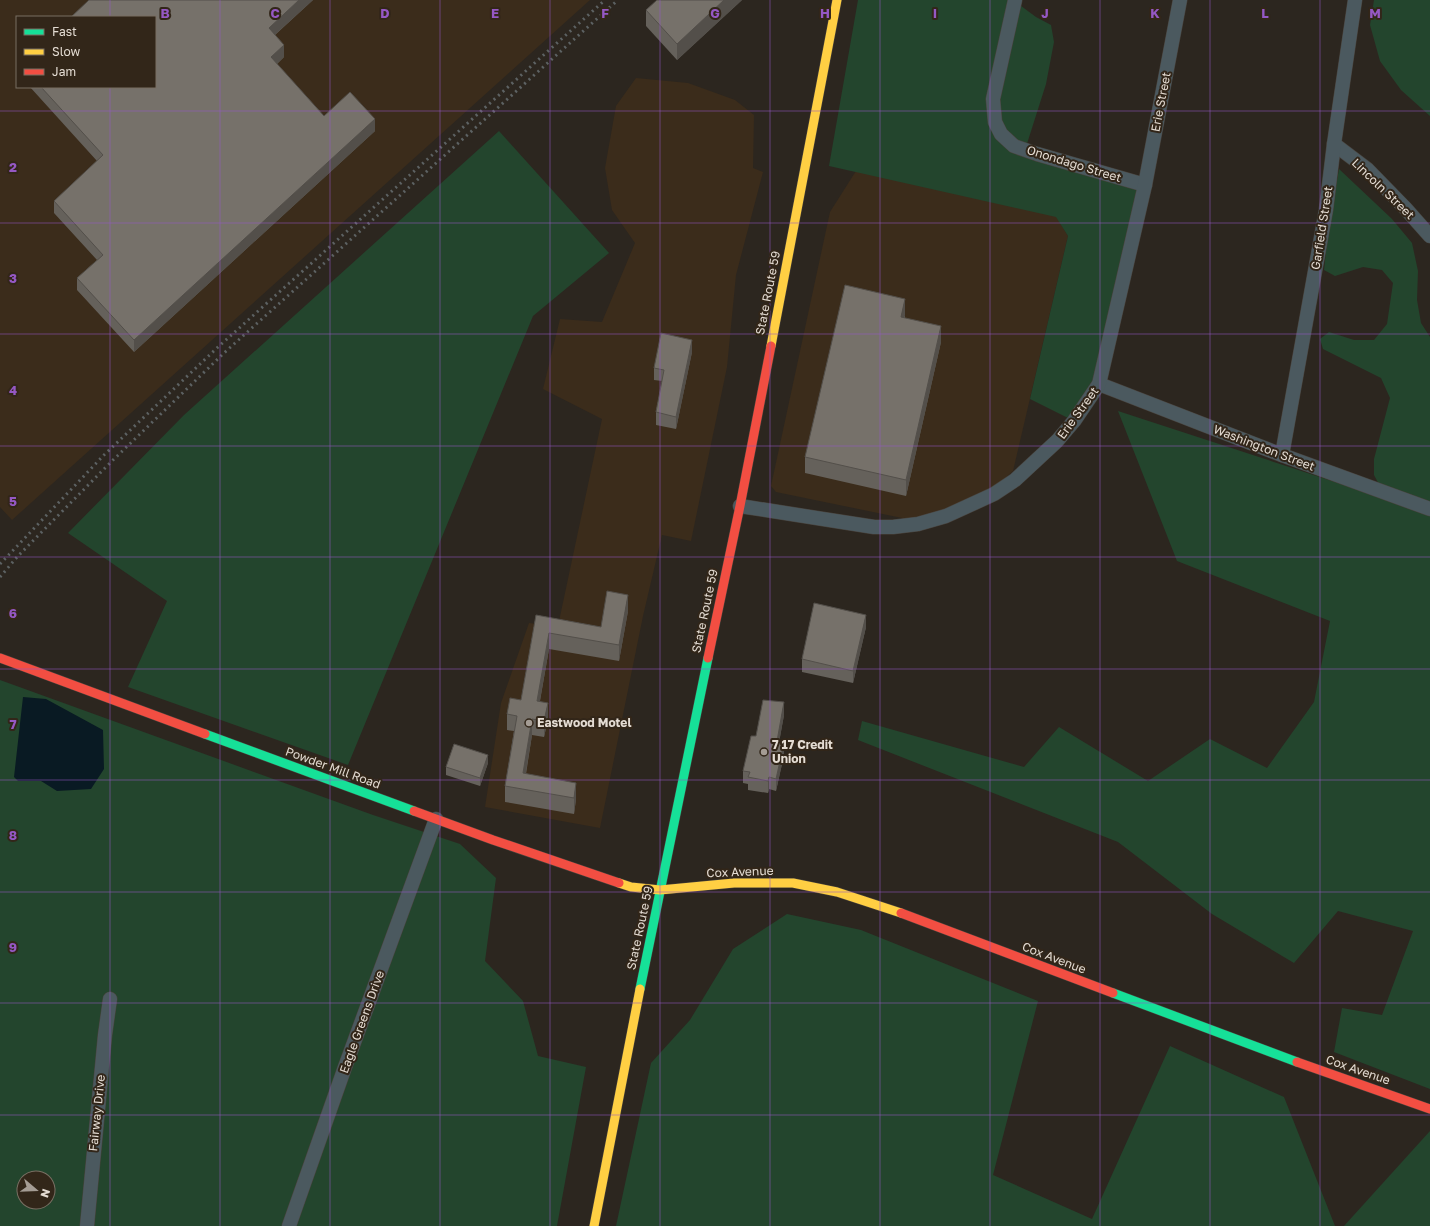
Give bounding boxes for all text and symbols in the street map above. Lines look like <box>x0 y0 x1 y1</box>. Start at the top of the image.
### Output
text: B <box>160 5 170 21</box>
text: C <box>270 5 280 21</box>
text: D <box>380 5 390 21</box>
text: E <box>491 5 499 21</box>
text: F <box>601 5 609 21</box>
text: G <box>710 5 720 21</box>
text: H <box>820 5 830 21</box>
text: I <box>933 5 937 21</box>
text: J <box>1041 5 1049 21</box>
text: K <box>1150 5 1160 21</box>
text: L <box>1261 5 1269 21</box>
text: M <box>1369 5 1381 21</box>
legend <box>16 16 156 88</box>
text: Fast <box>52 24 77 39</box>
text: Slow <box>52 44 80 59</box>
text: Jam <box>52 64 76 79</box>
street label: Erie Street <box>1147 70 1174 133</box>
street label: Onondago Street <box>1025 142 1123 185</box>
street label: Lincoln Street <box>1349 155 1418 222</box>
text: 2 <box>9 159 17 175</box>
street label: Garfield Street <box>1308 185 1336 271</box>
street label: State Route 59 <box>752 250 783 336</box>
text: 3 <box>9 270 17 286</box>
text: 4 <box>9 382 17 398</box>
street label: Erie Street <box>1054 384 1102 442</box>
street label: Washington Street <box>1211 421 1317 474</box>
text: 5 <box>9 493 17 509</box>
street label: State Route 59 <box>688 568 721 654</box>
text: 6 <box>9 605 17 621</box>
place label: Eastwood Motel <box>537 715 631 730</box>
text: 7 <box>9 716 17 732</box>
marker: Eastwood Motel <box>524 718 534 728</box>
place label: 7 17 Credit Union <box>772 737 833 766</box>
street label: Powder Mill Road <box>284 743 383 792</box>
marker: 7 17 Credit Union <box>759 747 769 757</box>
text: 8 <box>9 827 17 843</box>
street label: Cox Avenue <box>706 863 774 880</box>
street label: State Route 59 <box>623 885 656 971</box>
text: 9 <box>9 939 17 955</box>
street label: Cox Avenue <box>1020 939 1088 977</box>
street label: Eagle Greens Drive <box>336 968 387 1075</box>
street label: Cox Avenue <box>1324 1052 1392 1088</box>
street label: Fairway Drive <box>85 1074 108 1152</box>
north arrow <box>16 1170 56 1210</box>
text: N <box>38 1187 53 1199</box>

